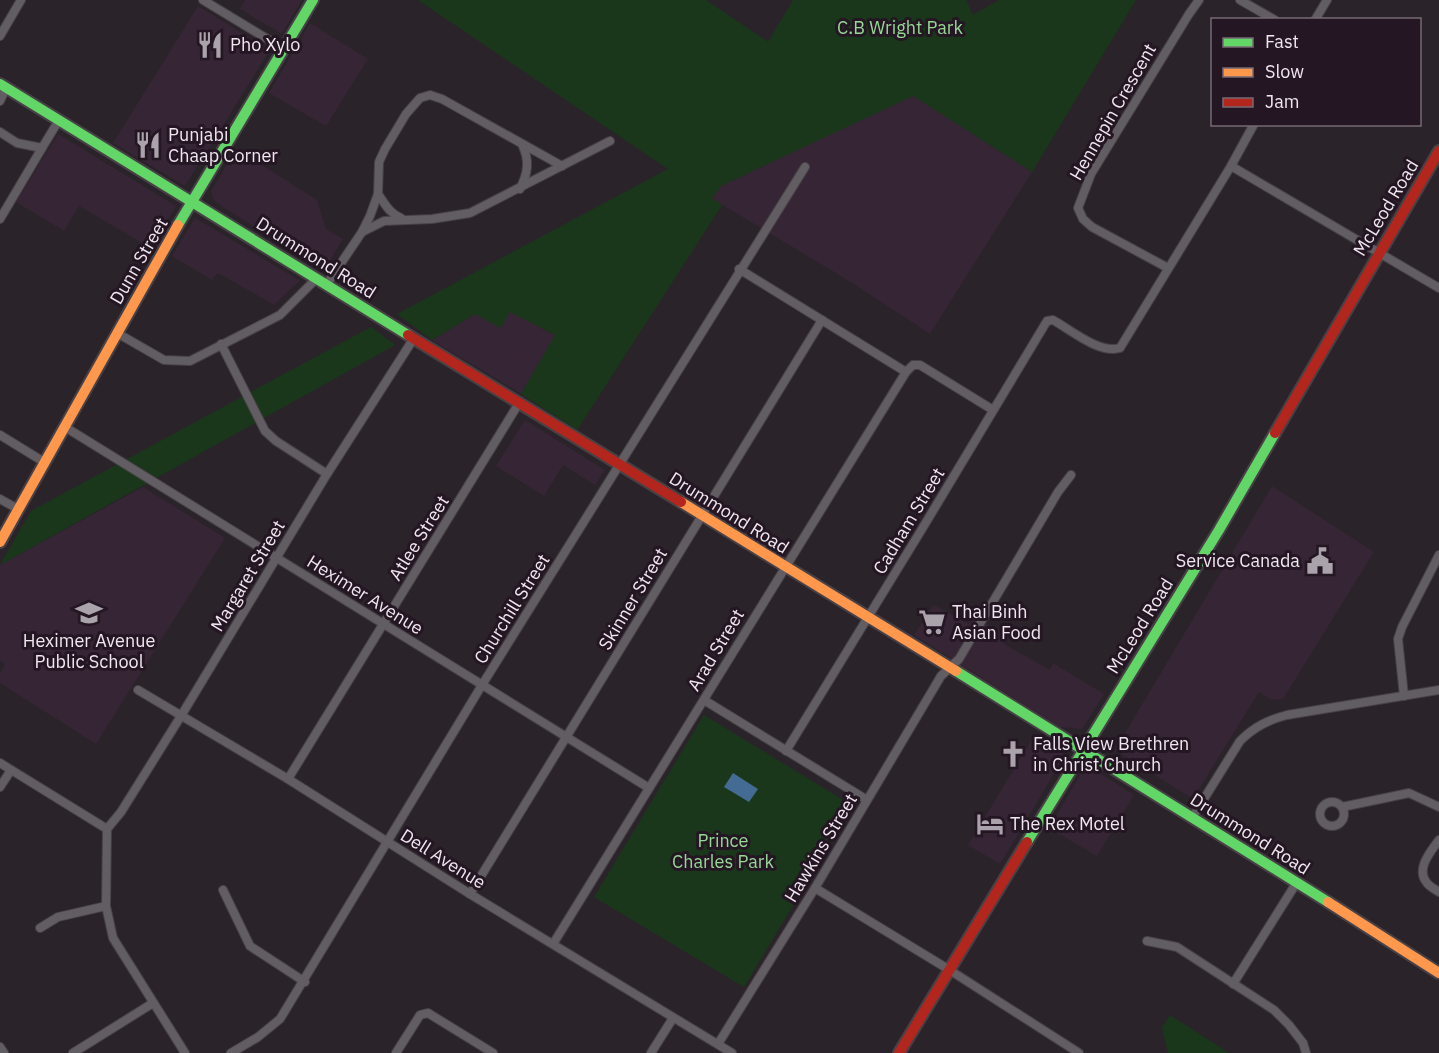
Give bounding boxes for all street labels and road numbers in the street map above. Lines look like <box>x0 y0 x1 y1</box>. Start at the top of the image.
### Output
street label: Hennepin Crescent <box>1064 39 1161 184</box>
street label: McLeod Road <box>1348 155 1423 260</box>
street label: Drummond Road <box>252 212 380 304</box>
street label: Dunn Street <box>105 213 173 308</box>
street label: Cadham Street <box>868 463 949 578</box>
street label: Drummond Road <box>665 467 793 559</box>
street label: Atlee Street <box>383 491 454 585</box>
street label: Margaret Street <box>205 516 290 636</box>
street label: Skinner Street <box>593 544 672 654</box>
street label: Heximer Avenue <box>303 550 428 640</box>
street label: Churchill Street <box>469 550 555 668</box>
street label: McLeod Road <box>1101 574 1178 678</box>
street label: Arad Street <box>682 604 749 695</box>
street label: Drummond Road <box>1186 788 1314 880</box>
street label: Hawkins Street <box>779 789 862 906</box>
street label: Dell Avenue <box>396 823 490 894</box>

